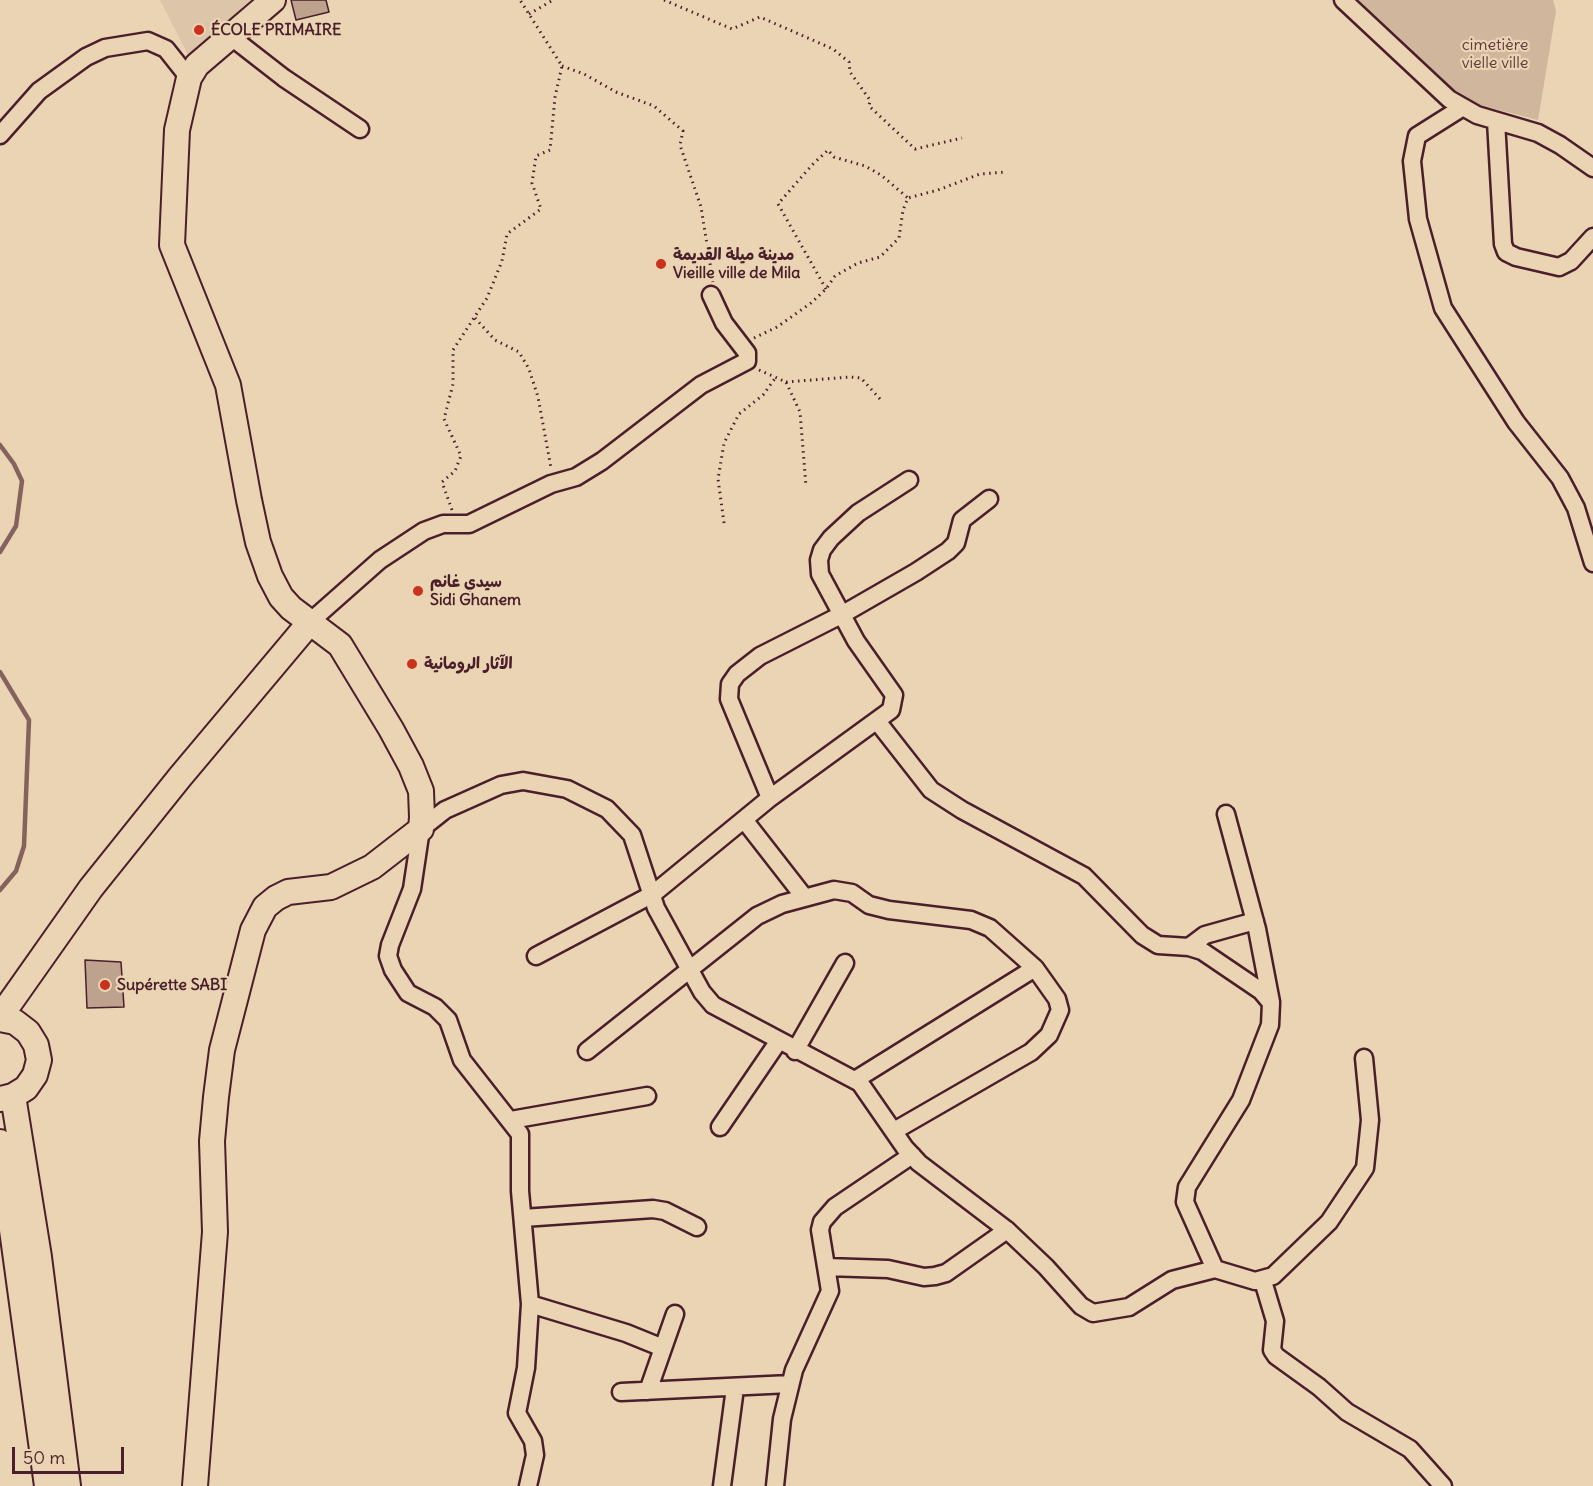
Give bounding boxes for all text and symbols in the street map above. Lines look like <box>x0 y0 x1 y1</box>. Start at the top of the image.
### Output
place label: ÉCOLE PRIMAIRE <box>211 20 341 40</box>
marker: ÉCOLE PRIMAIRE <box>192 23 206 37</box>
park label: cimetière vielle ville <box>1462 35 1528 73</box>
place label: مدينة ميلة القديمة Vieille ville de Mila <box>673 245 800 283</box>
marker: مدينة ميلة القديمة Vieille ville de Mila <box>654 257 668 271</box>
place label: سيدي غانم Sidi Ghanem <box>430 572 521 610</box>
marker: سيدي غانم Sidi Ghanem <box>411 584 425 598</box>
place label: الآثار الرومانية <box>424 654 513 674</box>
marker: الآثار الرومانية <box>405 657 419 671</box>
place label: Supérette SABI <box>117 975 227 995</box>
marker: Supérette SABI <box>98 978 112 992</box>
scale bar <box>15 1435 128 1473</box>
text: 50 m <box>23 1446 65 1469</box>

